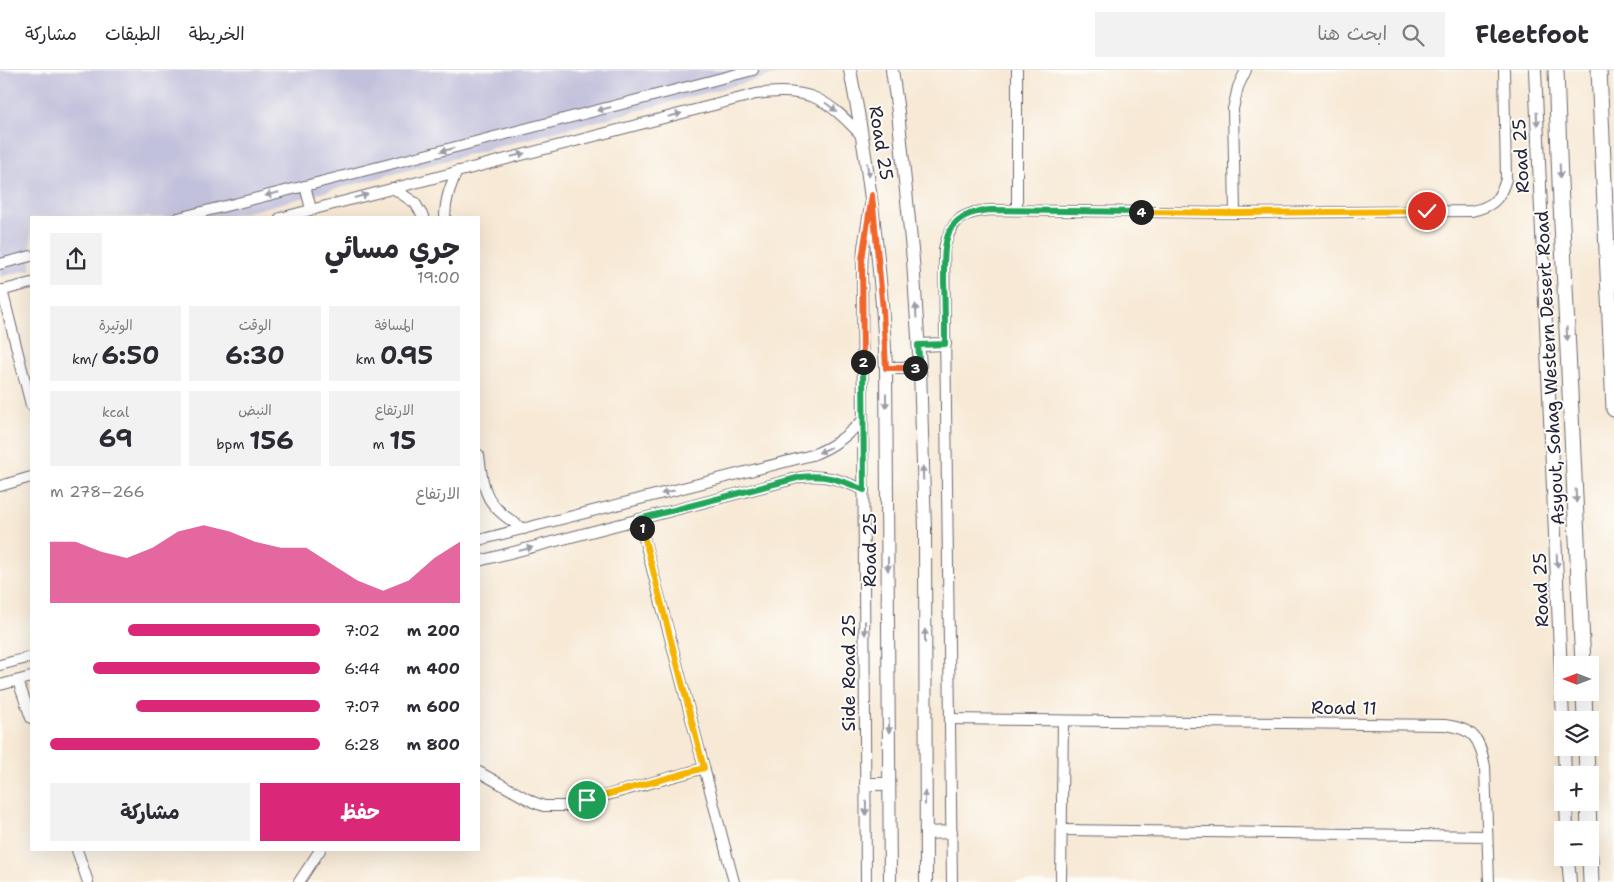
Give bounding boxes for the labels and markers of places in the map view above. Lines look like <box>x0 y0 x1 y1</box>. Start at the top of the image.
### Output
pin <box>1406 190 1448 232</box>
pin: 4 <box>1128 200 1154 224</box>
pin: 2 <box>850 350 876 374</box>
pin: 3 <box>902 356 928 380</box>
pin: 1 <box>630 516 654 540</box>
pin <box>566 779 608 821</box>

